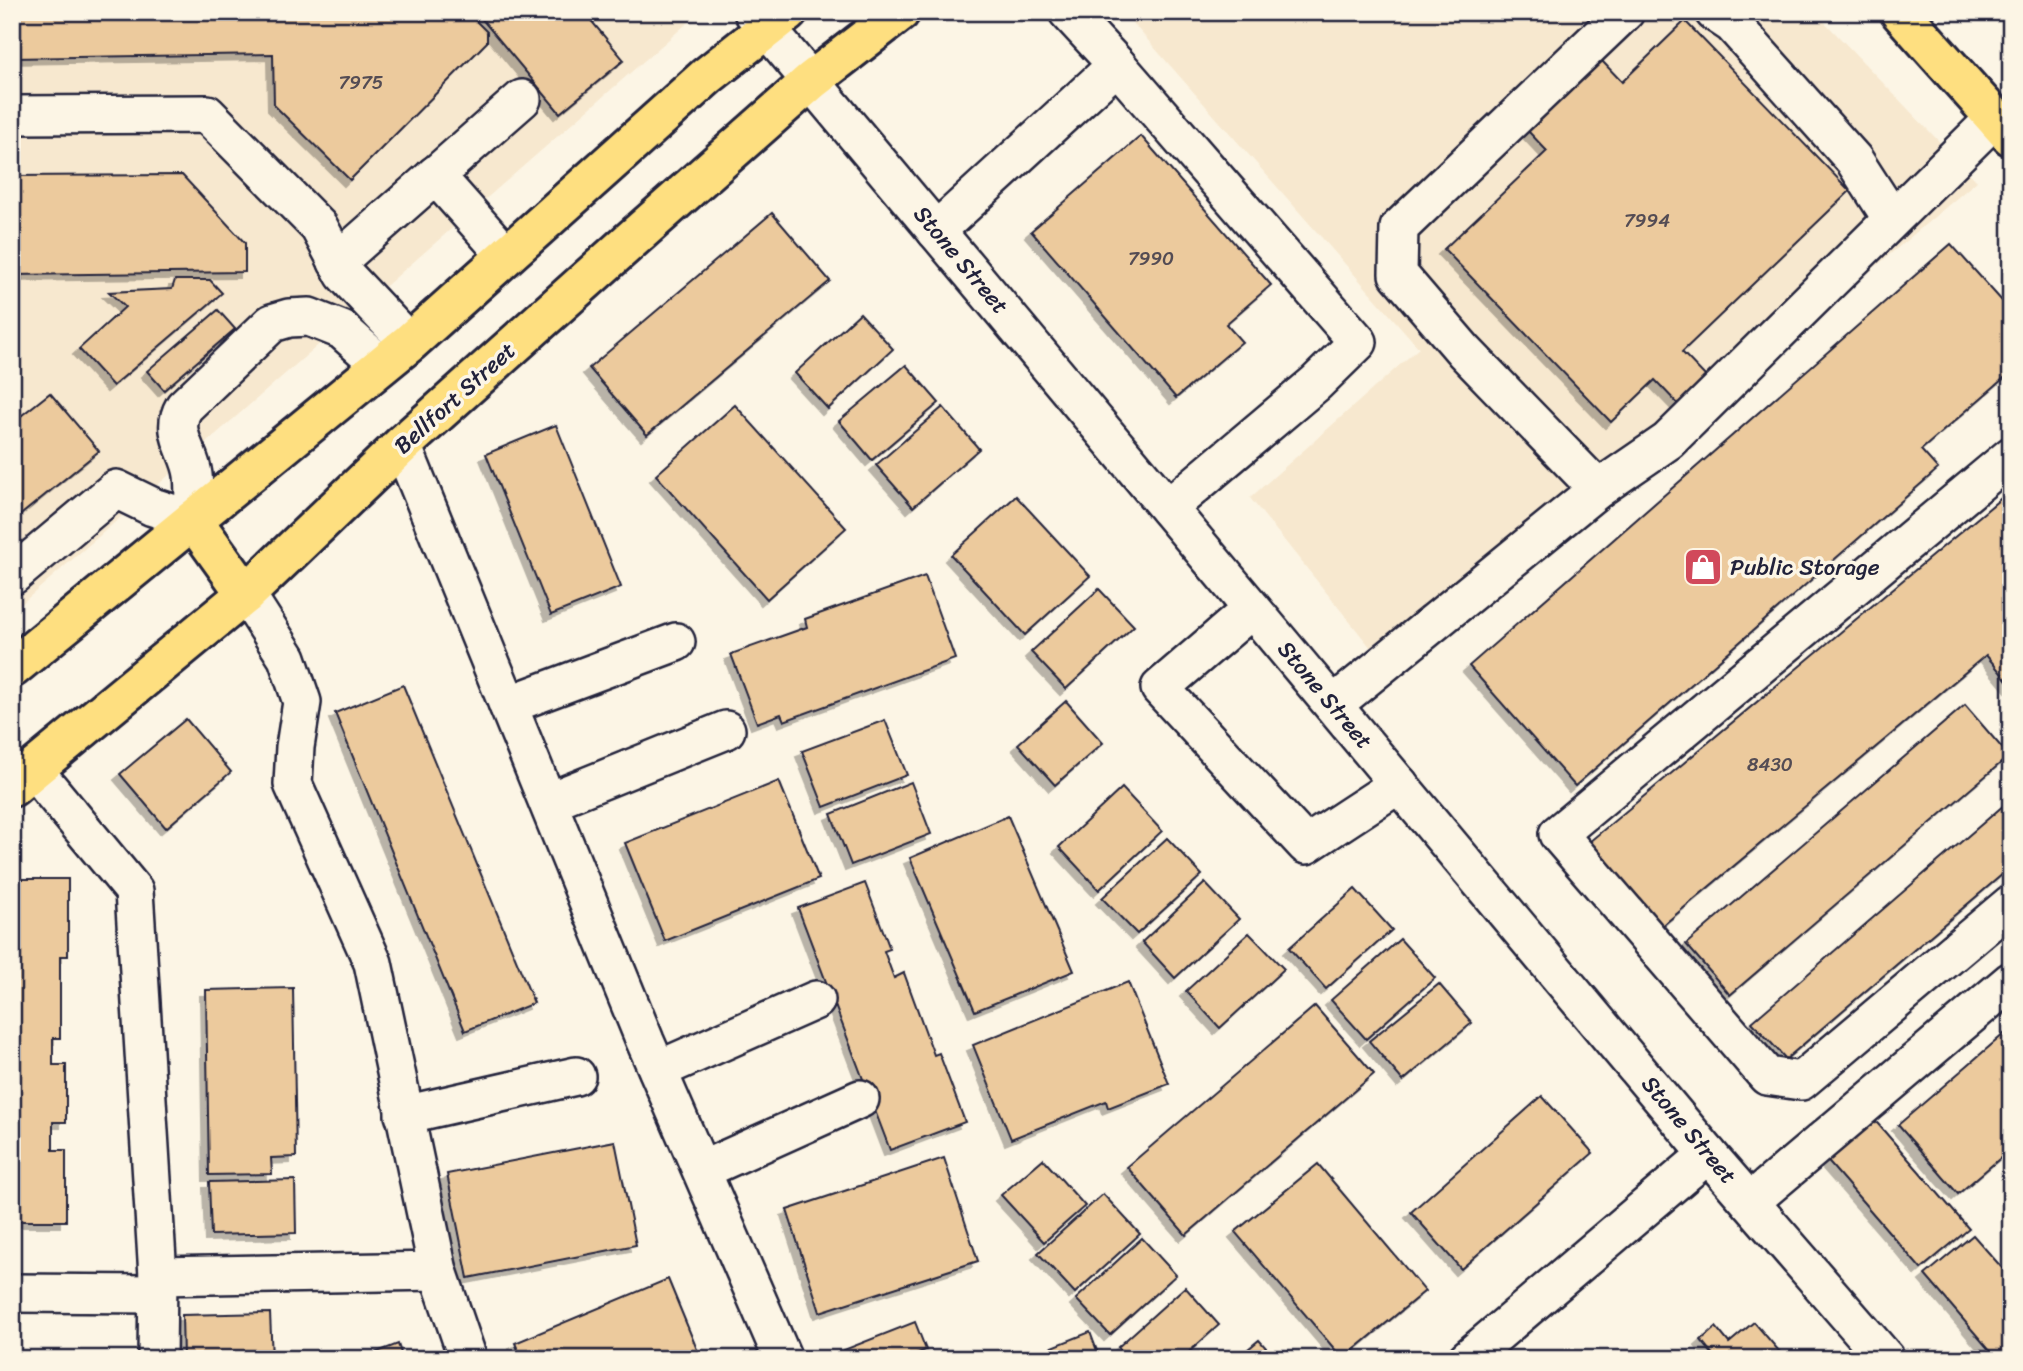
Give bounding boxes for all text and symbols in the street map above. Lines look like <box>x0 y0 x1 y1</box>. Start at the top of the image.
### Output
house number: 7975 <box>339 66 384 99</box>
street label: Stone Street <box>903 196 1019 324</box>
house number: 7994 <box>1624 204 1670 237</box>
house number: 7990 <box>1128 242 1174 275</box>
street label: Bellfort Street <box>384 331 526 465</box>
shop icon: Public Storage <box>1682 546 1724 588</box>
place label: Public Storage <box>1730 547 1880 588</box>
street label: Stone Street <box>1267 631 1383 759</box>
house number: 8430 <box>1747 748 1793 781</box>
street label: Stone Street <box>1631 1066 1747 1194</box>

